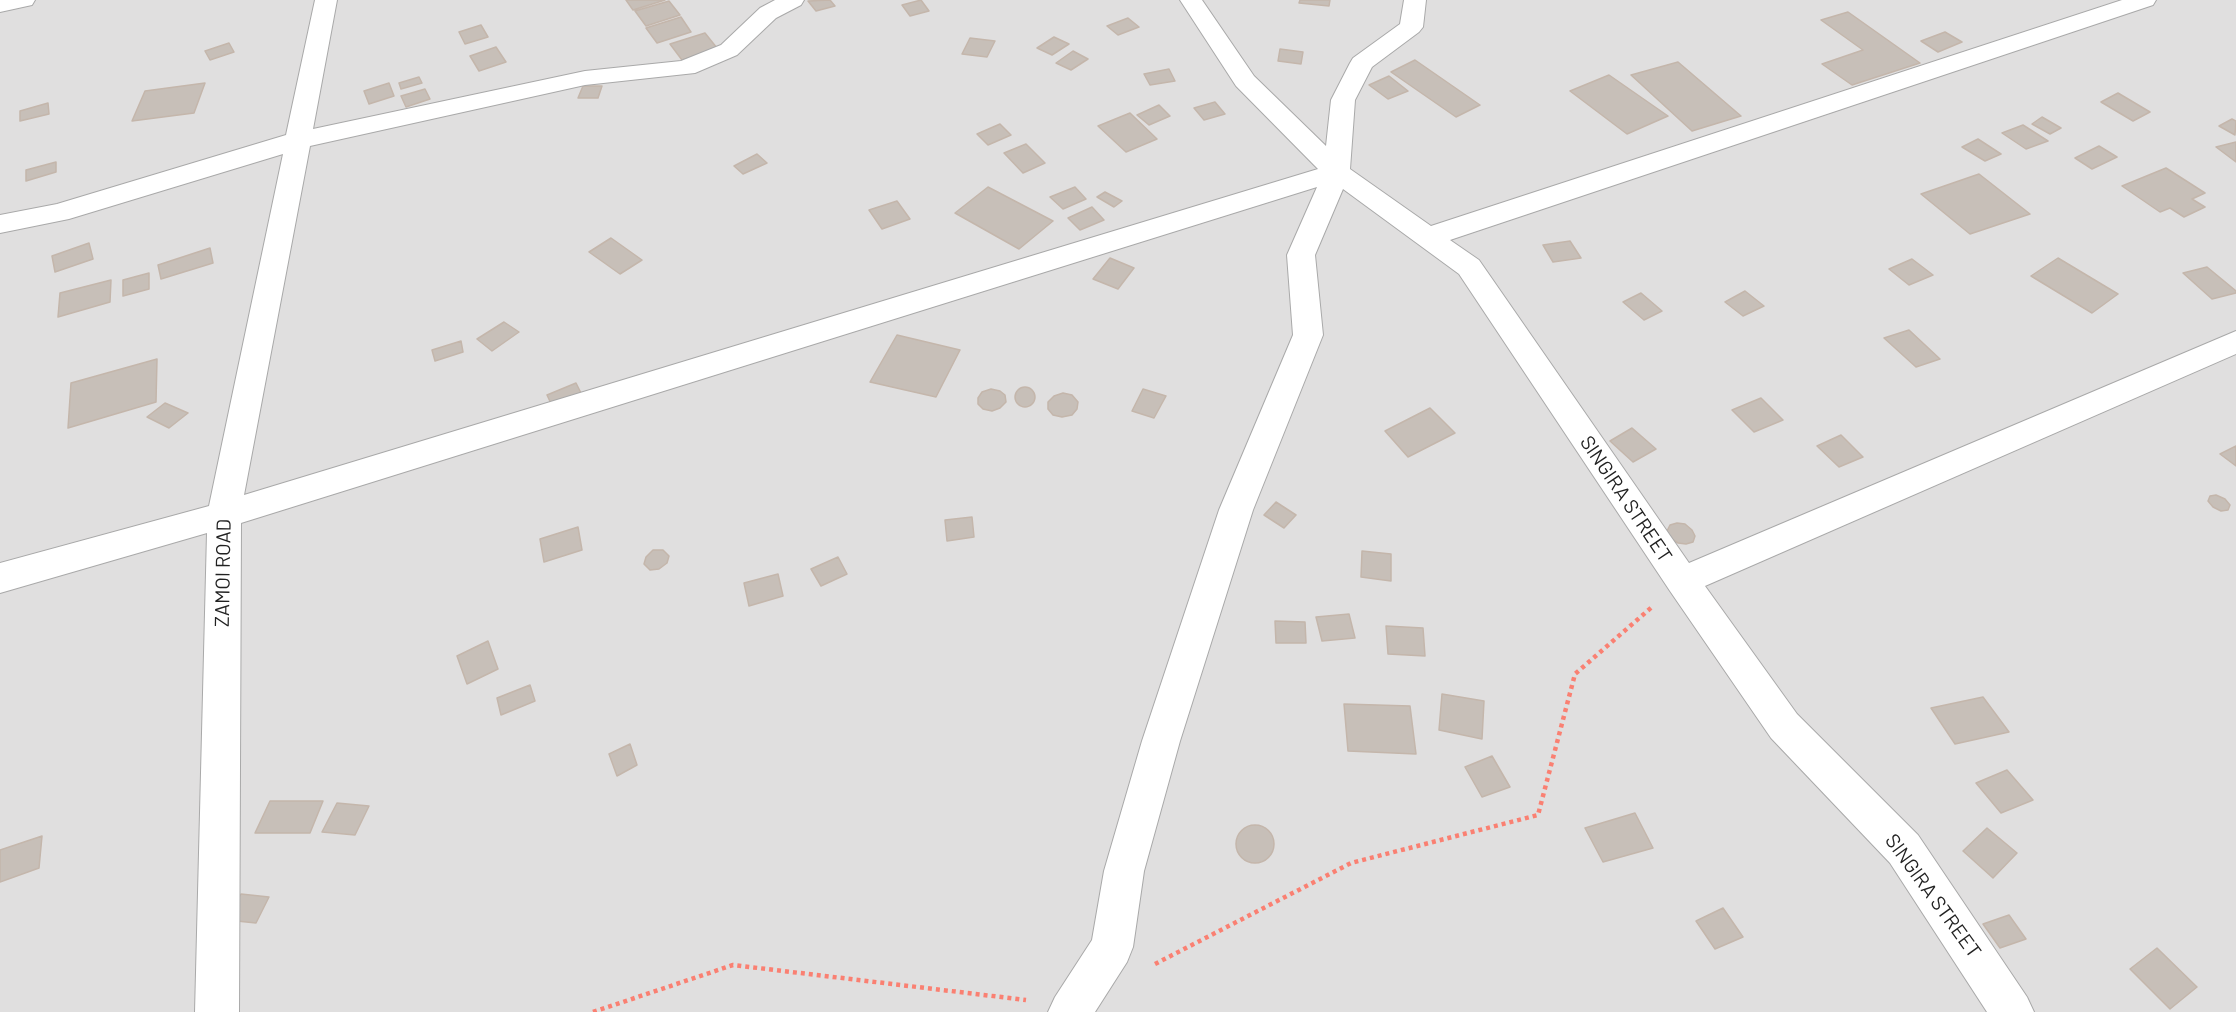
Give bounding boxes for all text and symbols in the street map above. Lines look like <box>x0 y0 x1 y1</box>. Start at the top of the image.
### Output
street label: SINGIRA STREET <box>1575 431 1677 567</box>
street label: ZAMOI ROAD <box>210 519 236 627</box>
street label: SINGIRA STREET <box>1880 829 1986 963</box>

